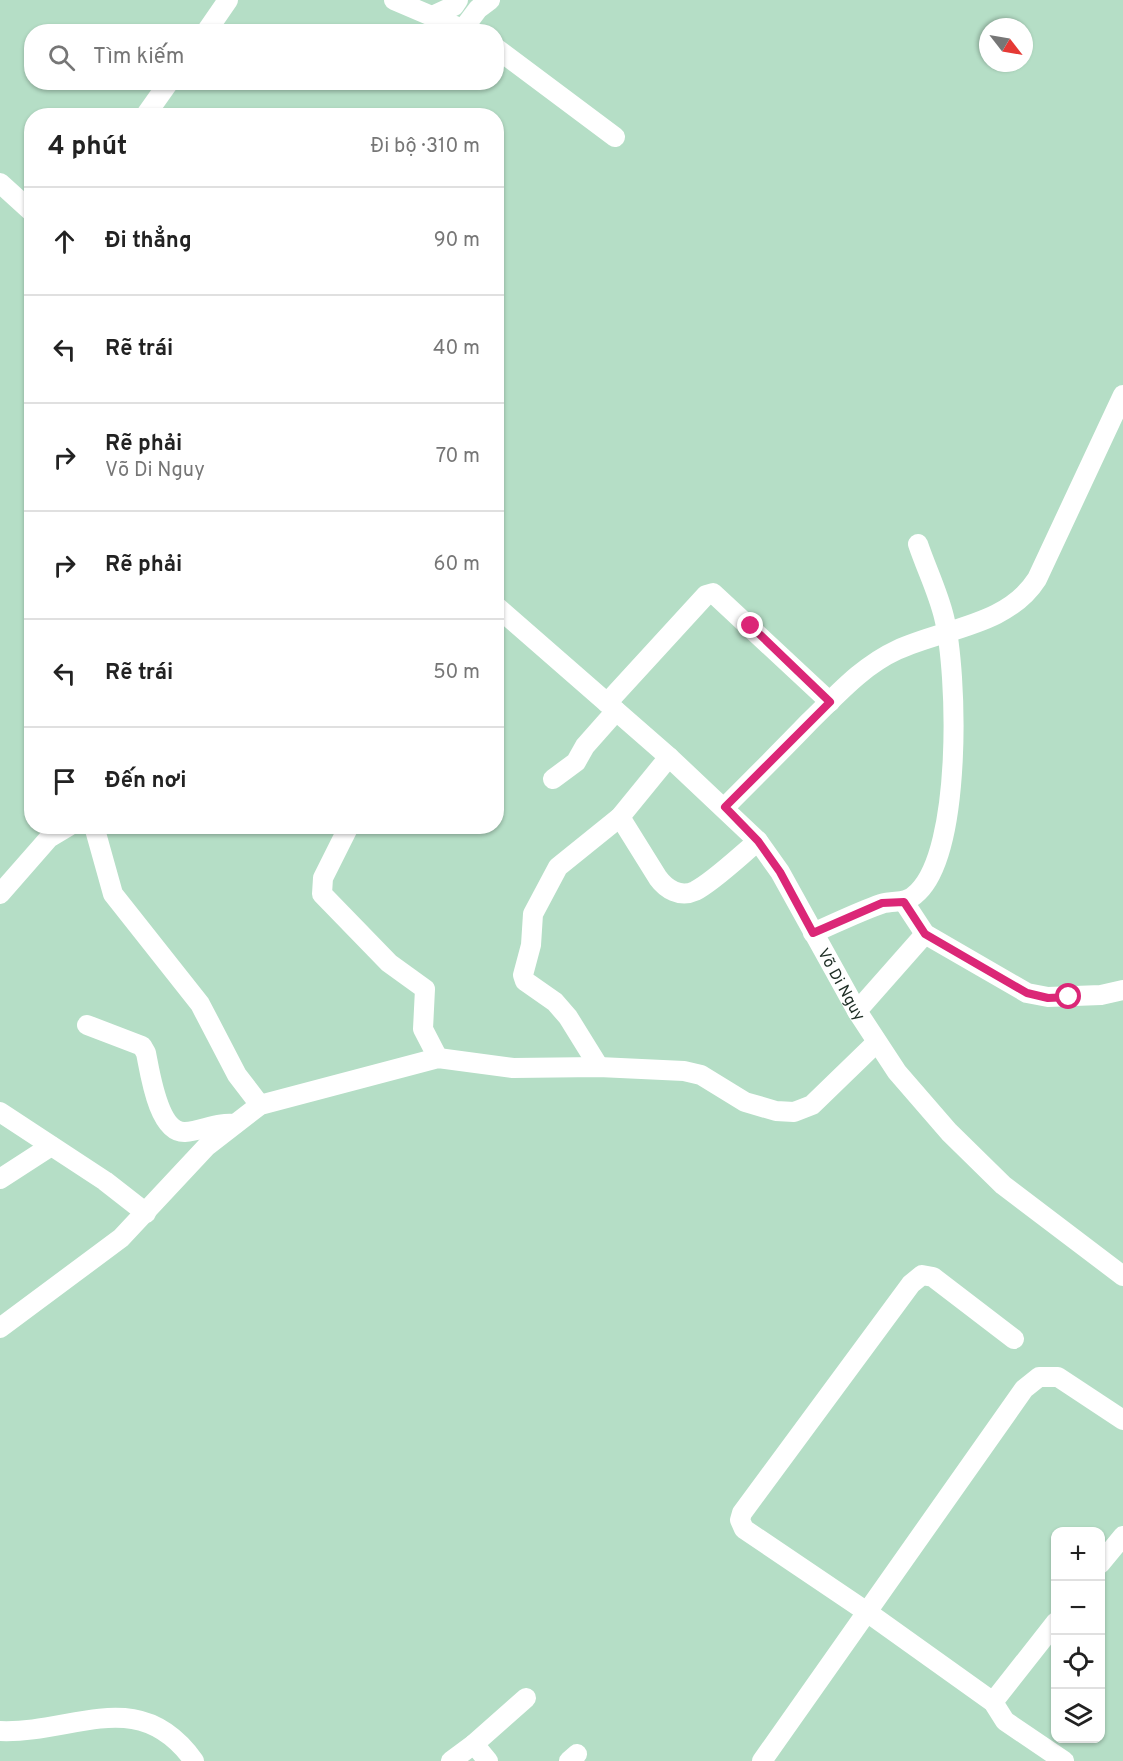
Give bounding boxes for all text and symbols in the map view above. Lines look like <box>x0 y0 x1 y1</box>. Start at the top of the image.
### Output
north arrow <box>979 18 1033 72</box>
search box <box>24 24 504 90</box>
icon: search <box>45 41 78 74</box>
text: Tìm kiếm <box>93 44 184 71</box>
text: 4 phút <box>48 131 127 164</box>
text: Đi bộ · 310 m <box>371 134 480 160</box>
icon: ahead <box>48 225 81 258</box>
text: Đi thẳng <box>105 228 192 255</box>
text: 90 m <box>434 228 480 254</box>
icon: left <box>48 333 81 366</box>
text: Rẽ trái <box>105 336 173 363</box>
text: 40 m <box>433 336 480 362</box>
text: Rẽ phải <box>105 431 182 458</box>
icon: right <box>48 441 81 474</box>
text: 70 m <box>436 444 480 470</box>
text: Võ Di Nguy <box>105 458 205 484</box>
icon: right <box>48 549 81 582</box>
text: Rẽ phải <box>105 552 182 579</box>
text: 60 m <box>434 552 480 578</box>
route end <box>737 612 763 638</box>
icon: left <box>48 657 81 690</box>
text: Rẽ trái <box>105 660 173 687</box>
text: 50 m <box>433 660 480 686</box>
icon: arrive <box>48 765 81 798</box>
text: Đến nơi <box>105 768 186 795</box>
street label: Võ Di Nguy <box>812 945 869 1025</box>
route start <box>1055 983 1081 1009</box>
map controls <box>1051 1527 1105 1743</box>
button: + <box>1051 1527 1105 1581</box>
button: − <box>1051 1581 1105 1635</box>
button: locate <box>1051 1635 1105 1689</box>
button: layers <box>1051 1689 1105 1743</box>

